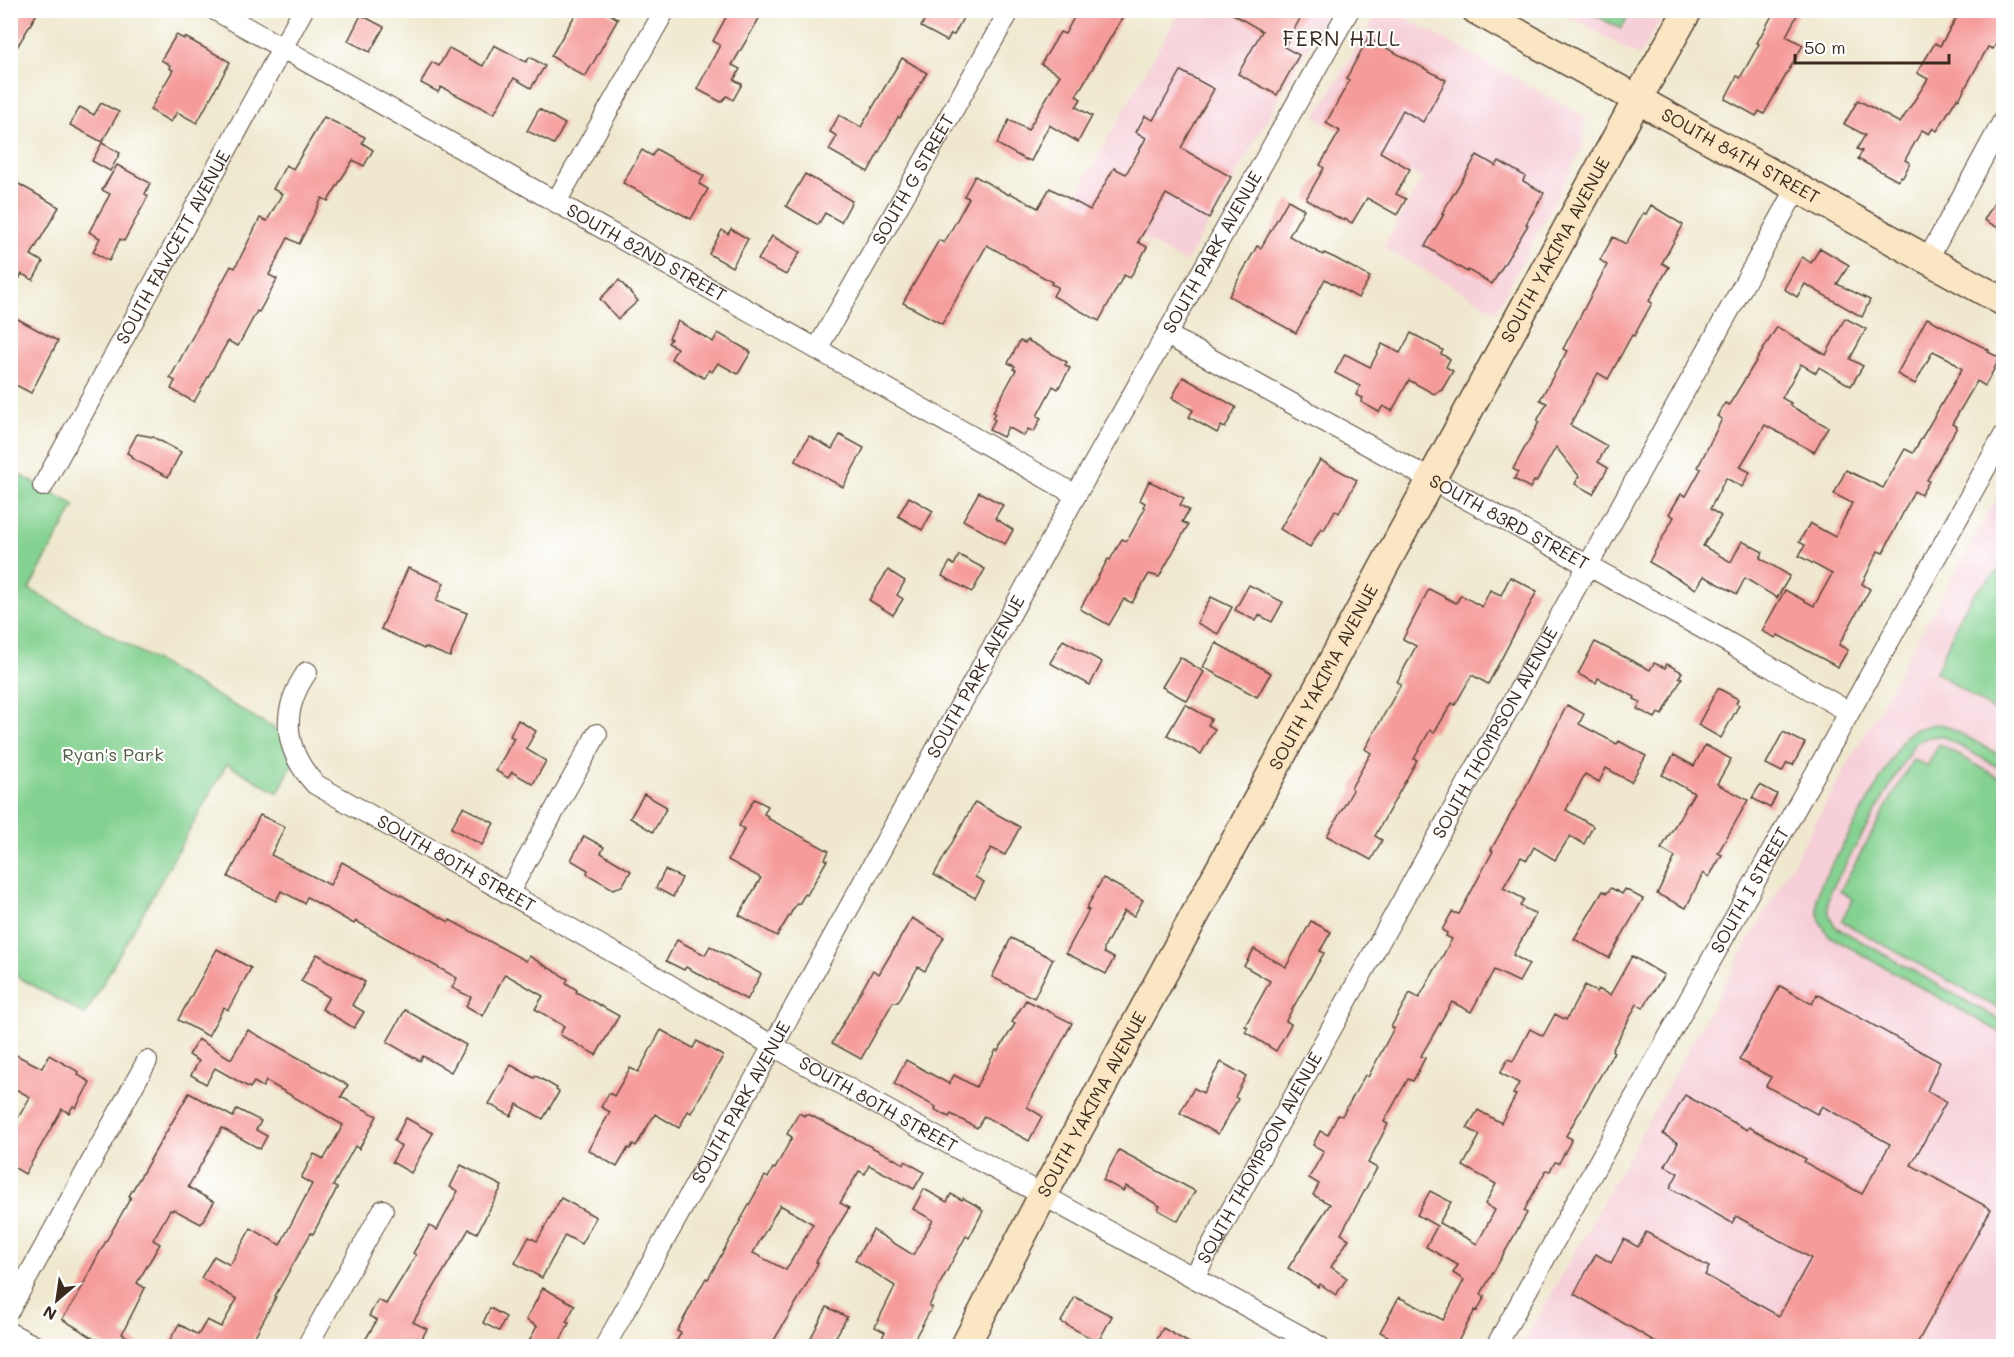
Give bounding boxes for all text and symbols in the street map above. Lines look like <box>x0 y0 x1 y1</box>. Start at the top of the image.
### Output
district label: FERN HILL <box>1282 24 1402 51</box>
scale bar <box>1795 27 1950 65</box>
text: 50 m <box>1804 35 1846 59</box>
street label: SOUTH 84TH STREET <box>1657 102 1824 209</box>
street label: SOUTH G STREET <box>866 109 959 249</box>
street label: SOUTH FAWCETT AVENUE <box>110 146 235 348</box>
street label: SOUTH YAKIMA AVENUE <box>1495 152 1615 347</box>
street label: SOUTH PARK AVENUE <box>1156 166 1267 337</box>
street label: SOUTH 82ND STREET <box>563 197 731 307</box>
street label: SOUTH 83RD STREET <box>1425 468 1594 575</box>
street label: SOUTH YAKIMA AVENUE <box>1263 580 1383 774</box>
street label: SOUTH PARK AVENUE <box>921 591 1030 762</box>
street label: SOUTH THOMPSON AVENUE <box>1426 622 1563 842</box>
park label: Ryan's Park <box>62 742 164 766</box>
street label: SOUTH 80TH STREET <box>373 809 540 917</box>
street label: SOUTH I STREET <box>1705 822 1794 957</box>
street label: SOUTH YAKIMA AVENUE <box>1031 1007 1151 1201</box>
street label: SOUTH PARK AVENUE <box>685 1017 795 1188</box>
street label: SOUTH THOMPSON AVENUE <box>1191 1047 1327 1268</box>
street label: SOUTH 80TH STREET <box>795 1050 962 1157</box>
north arrow <box>27 1270 87 1330</box>
text: N <box>39 1301 60 1326</box>

